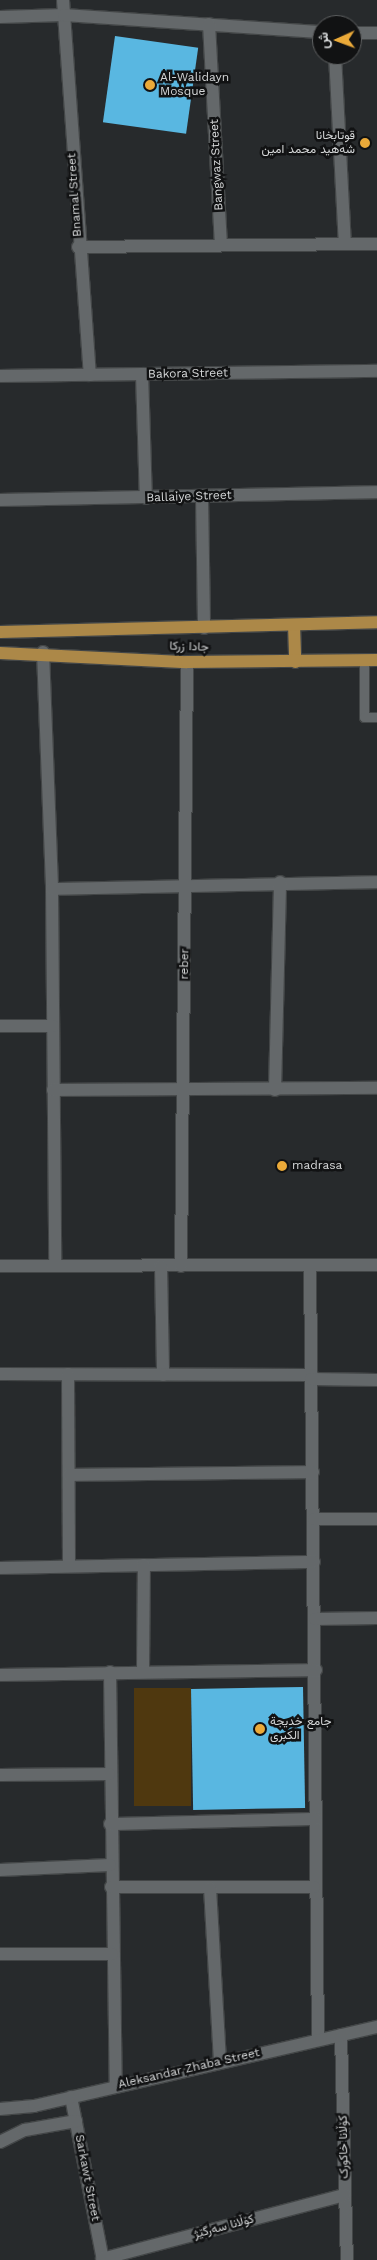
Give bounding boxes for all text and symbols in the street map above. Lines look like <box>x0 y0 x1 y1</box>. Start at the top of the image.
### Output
north arrow <box>312 15 362 65</box>
text: ش <box>315 32 331 49</box>
place label: Al-Walidayn Mosque <box>160 71 229 99</box>
marker: Al-Walidayn Mosque <box>144 79 156 91</box>
street label: Bangwaz Street <box>207 119 227 211</box>
place label: قوتابخانا شەهید محمد امین <box>262 129 355 157</box>
marker: قوتابخانا شەهید محمد امین <box>359 137 371 149</box>
street label: Bnamal Street <box>65 153 85 237</box>
street label: Bakora Street <box>148 366 228 382</box>
street label: Ballaiye Street <box>146 488 232 506</box>
street label: جادا زرکا <box>169 639 209 655</box>
street label: reber <box>178 948 192 980</box>
place label: madrasa <box>292 1159 342 1173</box>
marker: madrasa <box>276 1160 288 1172</box>
place label: جامع خدیجة الکبری <box>270 1715 331 1743</box>
marker: جامع خدیجة الکبری <box>254 1723 266 1735</box>
street label: Aleksandar Zhaba Street <box>117 2046 261 2092</box>
street label: کۆڵانا خاکورک <box>336 2115 352 2179</box>
street label: Sarkawt Street <box>72 2133 102 2223</box>
street label: کۆڵانا سەرگێژ <box>192 2212 256 2242</box>

